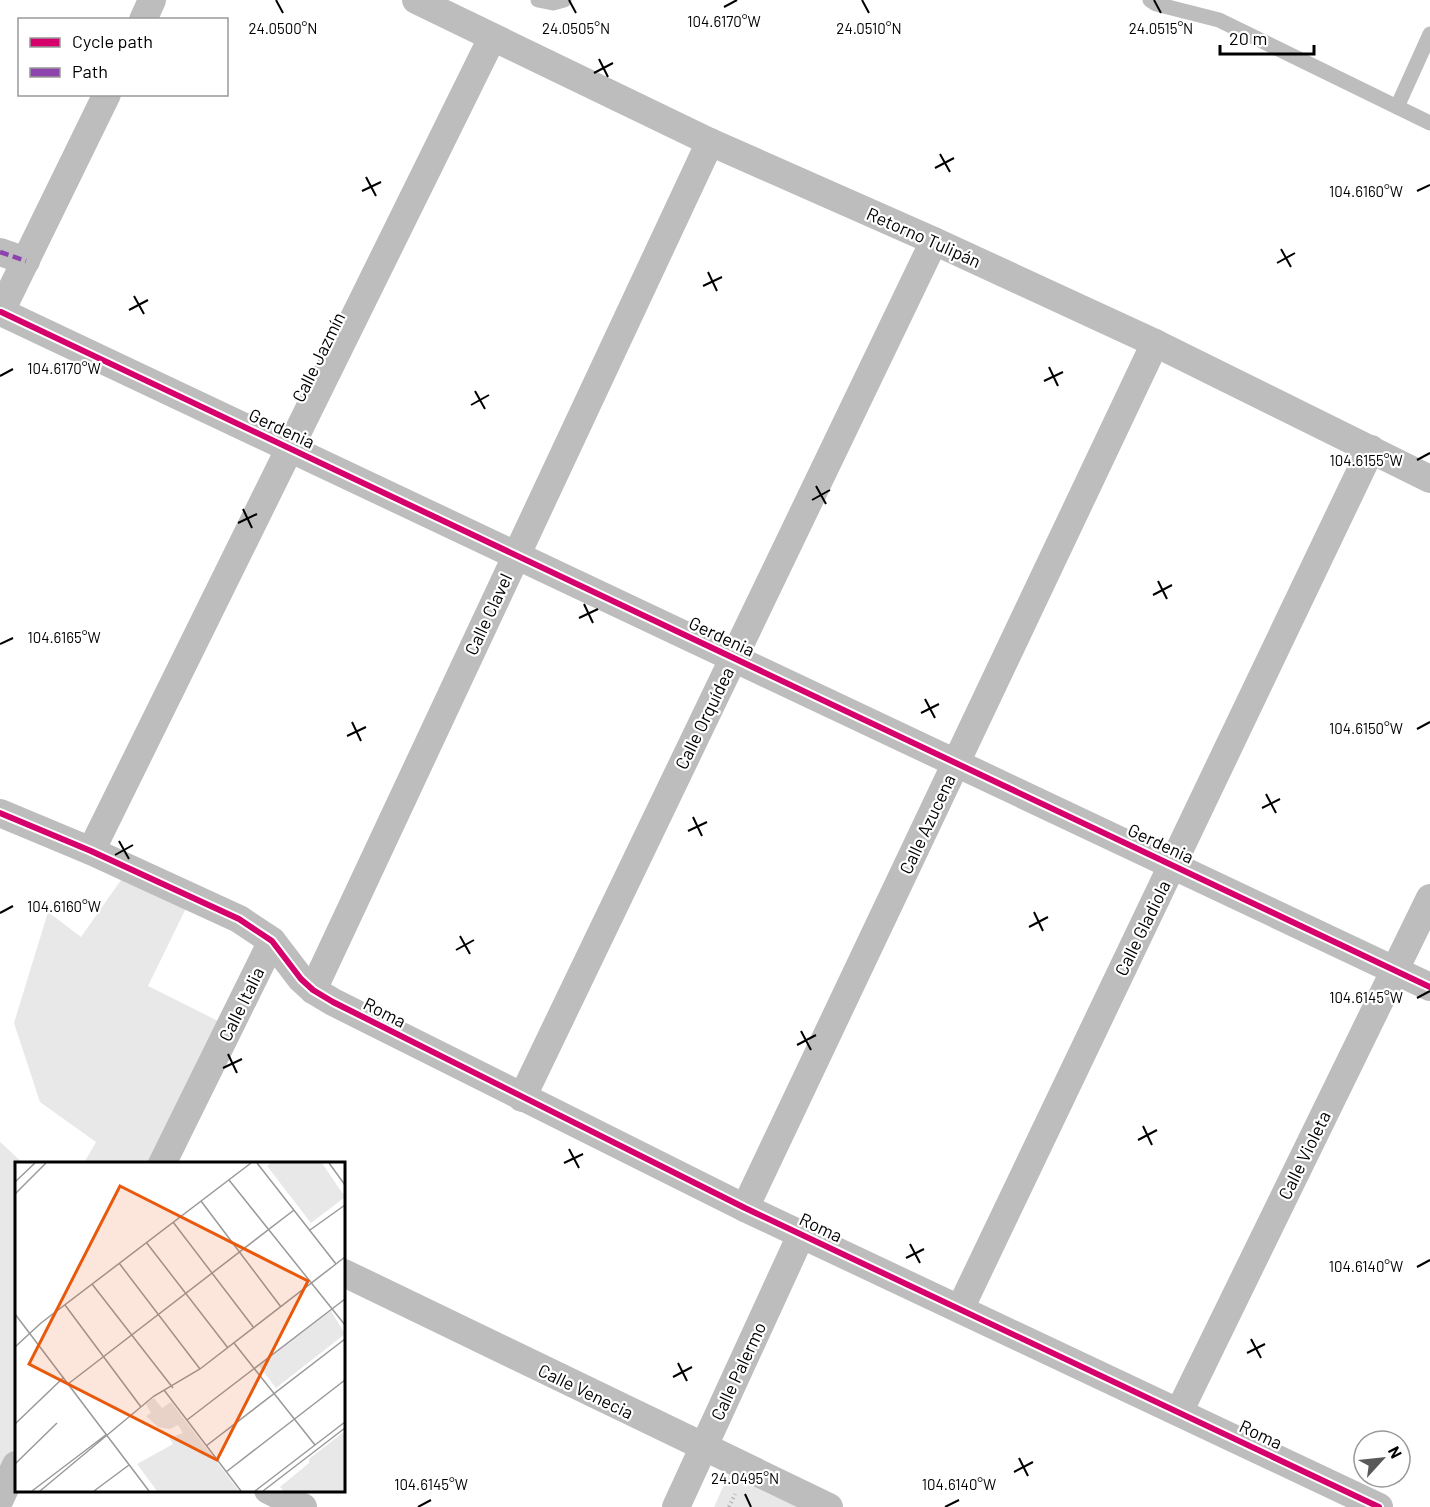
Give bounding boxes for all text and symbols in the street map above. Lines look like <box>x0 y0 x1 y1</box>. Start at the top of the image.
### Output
text: 104.6170°W <box>687 12 761 30</box>
legend <box>18 18 228 96</box>
scale bar <box>1220 18 1314 56</box>
text: 24.0500°N <box>249 19 317 37</box>
text: 24.0505°N <box>542 19 610 37</box>
text: 24.0510°N <box>836 19 902 37</box>
text: 24.0515°N <box>1129 19 1193 37</box>
text: 20 m <box>1229 27 1267 49</box>
text: Cycle path <box>72 30 153 52</box>
text: Path <box>72 60 108 82</box>
text: 104.6160°W <box>1329 182 1403 200</box>
street label: Retorno Tulipán <box>863 202 985 272</box>
street label: Calle Jazmín <box>287 308 349 406</box>
text: 104.6170°W <box>27 359 101 377</box>
street label: Gerdenia <box>246 403 318 453</box>
text: 104.6155°W <box>1329 451 1403 469</box>
street label: Calle Clavel <box>460 570 516 658</box>
street label: Gerdenia <box>686 611 758 661</box>
text: 104.6165°W <box>27 628 101 646</box>
street label: Calle Orquídea <box>670 663 738 773</box>
text: 104.6150°W <box>1329 719 1403 737</box>
street label: Calle Azucena <box>894 770 960 878</box>
street label: Gerdenia <box>1125 818 1197 868</box>
street label: Calle Gladiola <box>1109 877 1175 979</box>
text: 104.6160°W <box>27 897 101 915</box>
street label: Calle Italia <box>214 963 268 1045</box>
text: 104.6145°W <box>1329 988 1403 1006</box>
street label: Roma <box>360 992 410 1032</box>
street label: Calle Violeta <box>1273 1107 1335 1203</box>
inset map <box>15 1162 345 1492</box>
street label: Roma <box>796 1208 846 1246</box>
text: 104.6140°W <box>1329 1257 1403 1275</box>
street label: Calle Palermo <box>706 1318 770 1424</box>
street label: Calle Venecia <box>535 1359 637 1423</box>
street label: Roma <box>1236 1415 1286 1453</box>
north arrow <box>1352 1429 1412 1489</box>
text: N <box>1385 1443 1407 1461</box>
text: 24.0495°N <box>711 1469 779 1487</box>
text: 104.6145°W <box>394 1475 468 1493</box>
text: 104.6140°W <box>922 1475 996 1493</box>

